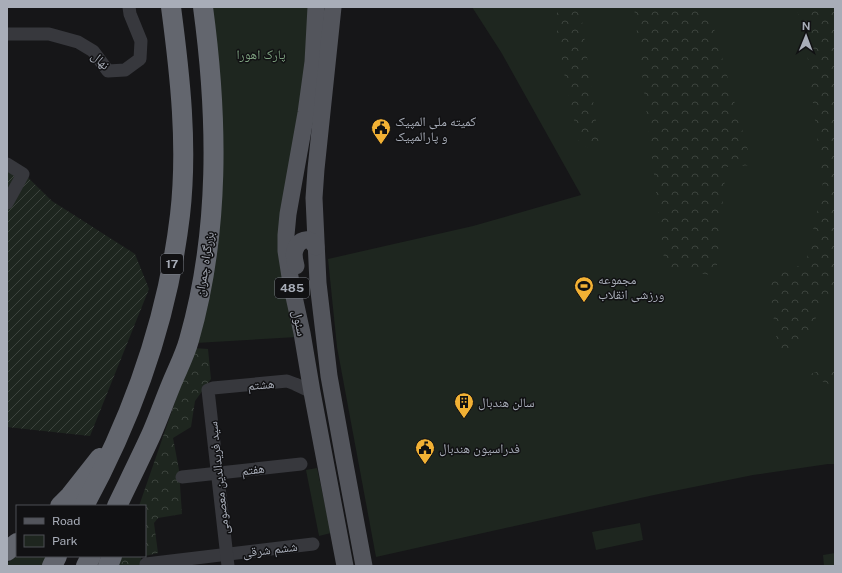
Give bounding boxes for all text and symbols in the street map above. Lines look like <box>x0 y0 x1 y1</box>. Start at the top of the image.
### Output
north arrow <box>786 16 826 56</box>
text: N <box>802 20 811 32</box>
park label: پارک اهورا <box>236 47 286 63</box>
street label: نهال <box>88 48 113 73</box>
place label: کمیته ملی المپیک و پارالمپیک <box>395 114 477 145</box>
public building icon: کمیته ملی المپیک و پارالمپیک <box>370 117 392 145</box>
street label: بزرگراه چمران <box>192 230 218 298</box>
road number: 17 <box>161 254 183 274</box>
place label: مجموعه ورزشی انقلاب <box>598 272 664 303</box>
sports icon: مجموعه ورزشی انقلاب <box>573 275 595 303</box>
road number: 485 <box>275 278 309 298</box>
street label: سئول <box>288 309 310 338</box>
street label: هشتم <box>247 376 275 394</box>
building icon: سالن هندبال <box>453 391 475 419</box>
place label: سالن هندبال <box>478 395 535 411</box>
street label: سید فریدالدین معصومی <box>205 421 233 535</box>
public building icon: فدراسیون هندبال <box>414 437 436 465</box>
place label: فدراسیون هندبال <box>439 441 520 457</box>
street label: هفتم <box>241 461 266 479</box>
legend <box>16 505 146 557</box>
text: Road <box>52 514 80 528</box>
text: Park <box>52 534 78 548</box>
street label: ششم شرقی <box>242 539 299 561</box>

